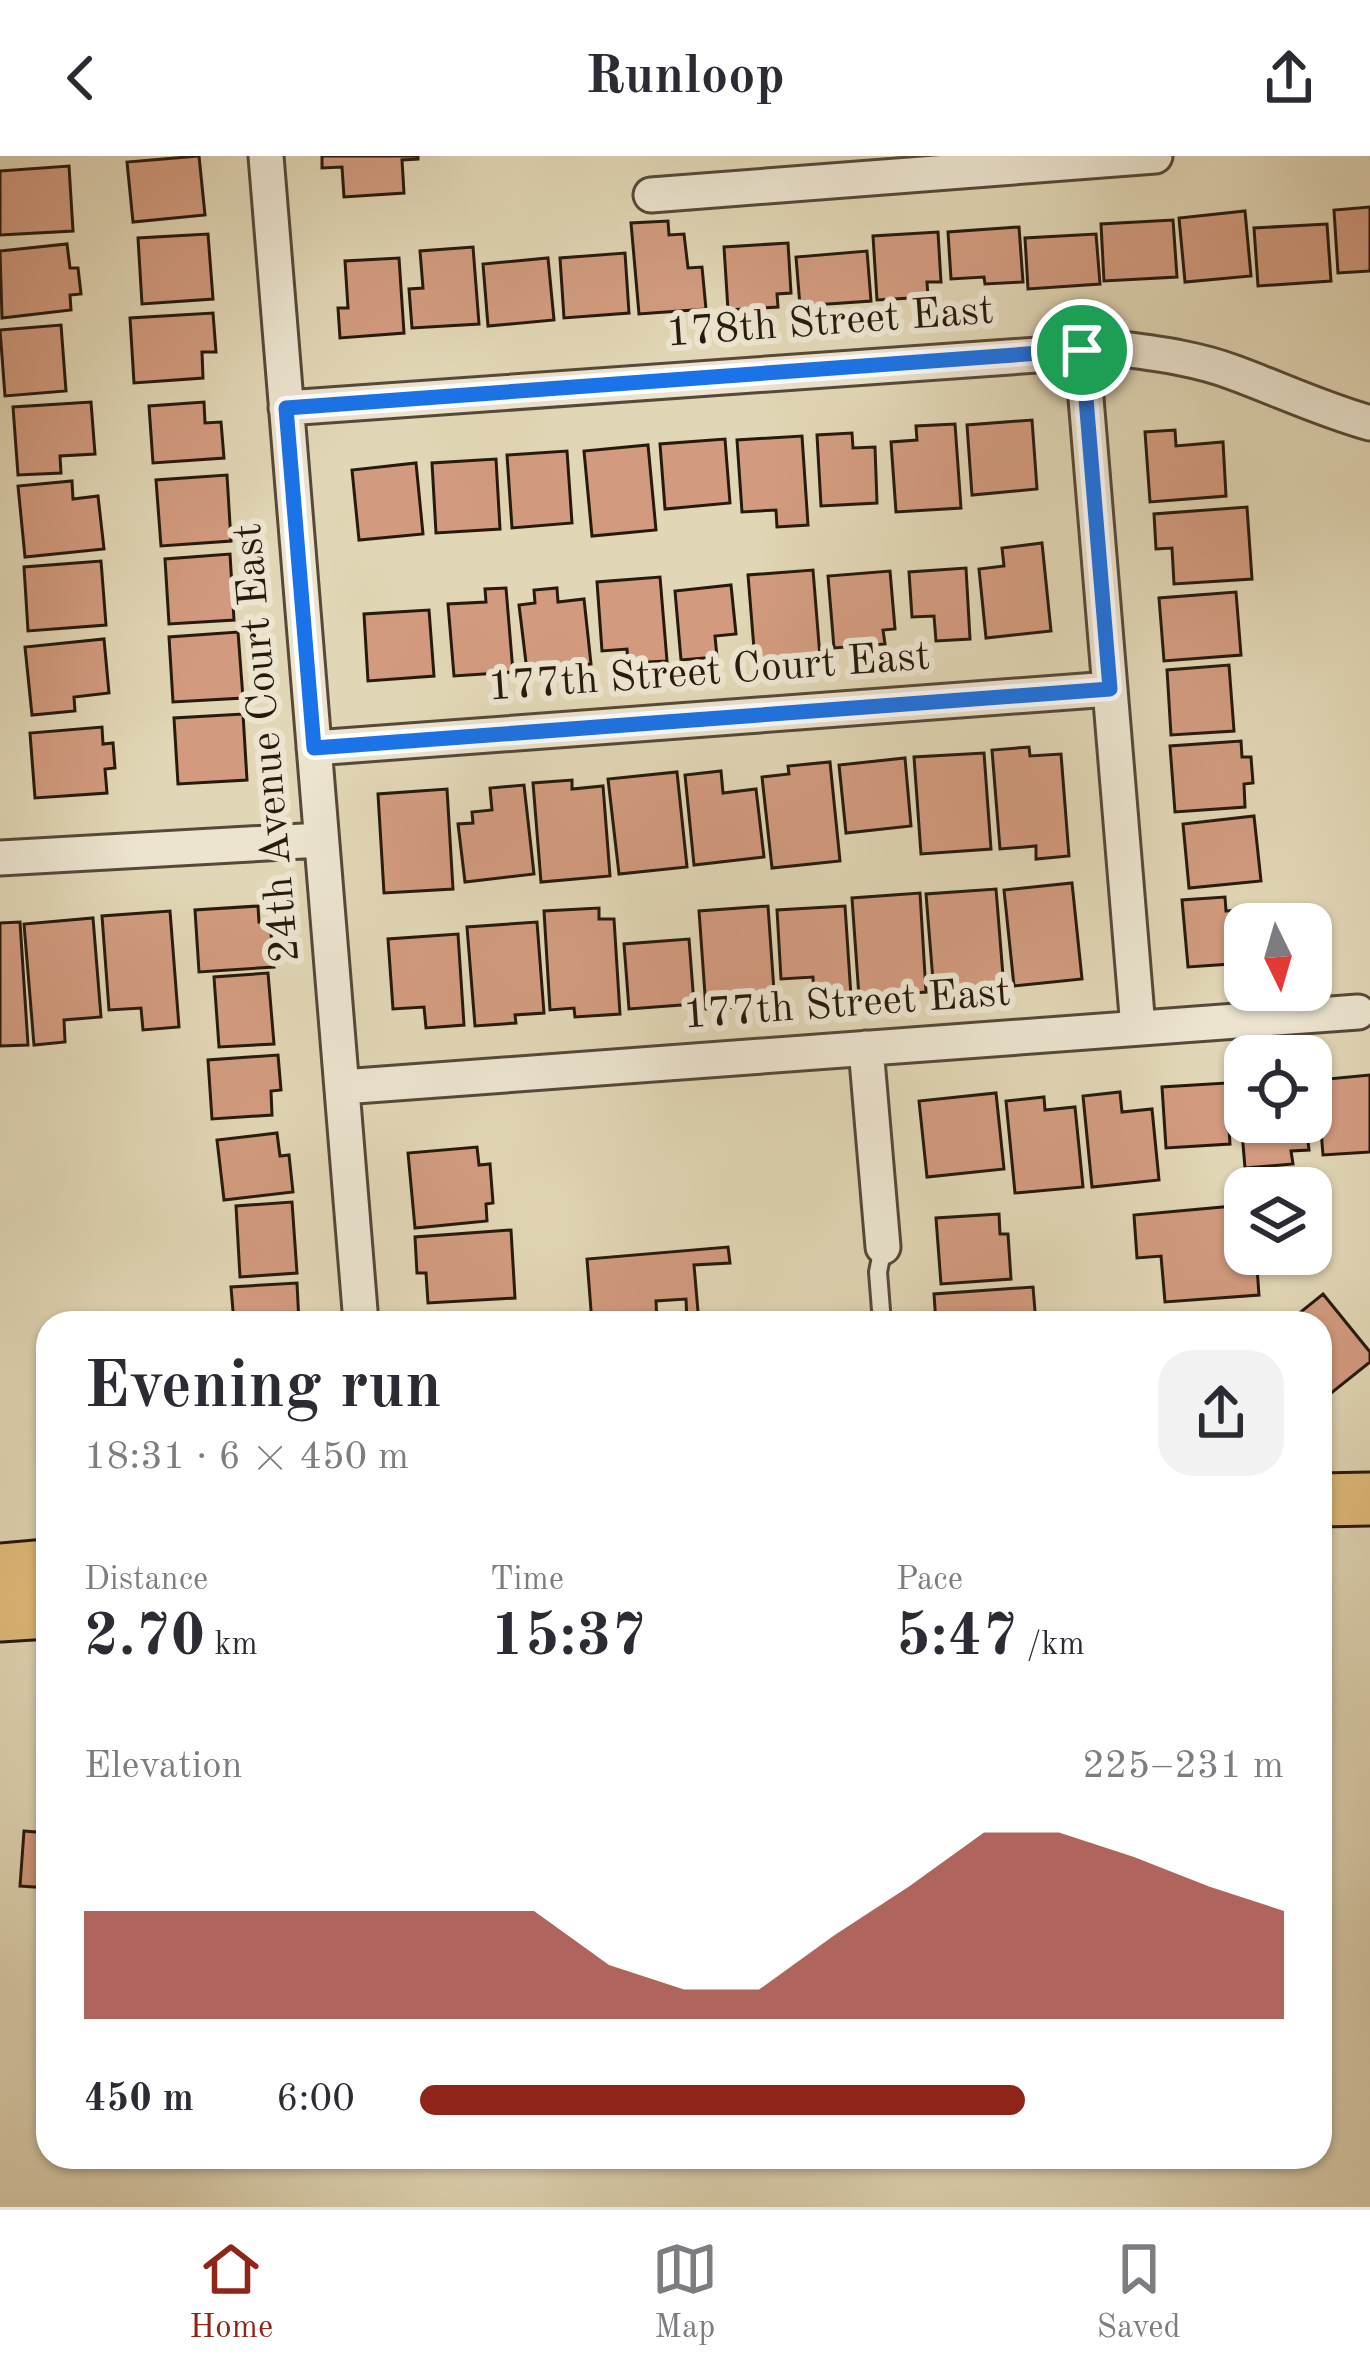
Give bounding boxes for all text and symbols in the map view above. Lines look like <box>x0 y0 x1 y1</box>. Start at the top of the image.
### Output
icon: back <box>48 45 114 111</box>
icon: share <box>1256 45 1322 111</box>
text: Runloop <box>585 51 785 105</box>
street label: 178th Street East <box>665 291 995 355</box>
pin <box>1031 299 1133 401</box>
icon: arrive <box>1049 317 1115 383</box>
street label: 24th Avenue Court East <box>228 522 308 964</box>
street label: 177th Street Court East <box>486 637 932 709</box>
north arrow <box>1224 903 1332 1011</box>
map controls <box>1224 903 1332 1275</box>
street label: 177th Street East <box>682 973 1012 1037</box>
button: locate <box>1224 1035 1332 1143</box>
button: layers <box>1224 1167 1332 1275</box>
button: share <box>1158 1350 1284 1476</box>
text: Evening run <box>84 1356 442 1422</box>
text: 18:31 · 6 × 450 m <box>84 1438 409 1477</box>
text: Distance <box>84 1564 208 1597</box>
text: Time <box>490 1564 564 1597</box>
text: Pace <box>896 1564 963 1597</box>
text: 2.70 <box>84 1608 205 1668</box>
text: 15:37 <box>490 1608 646 1668</box>
text: 5:47 <box>896 1608 1017 1668</box>
text: km <box>205 1629 258 1662</box>
text: /km <box>1017 1629 1085 1662</box>
text: Elevation <box>84 1747 243 1786</box>
text: 225–231 m <box>1082 1747 1284 1786</box>
text: 450 m <box>84 2080 194 2119</box>
text: 6:00 <box>276 2080 355 2119</box>
tab: Home <box>189 2236 273 2349</box>
tab: Map <box>652 2236 718 2349</box>
tab: Saved <box>1097 2236 1181 2349</box>

